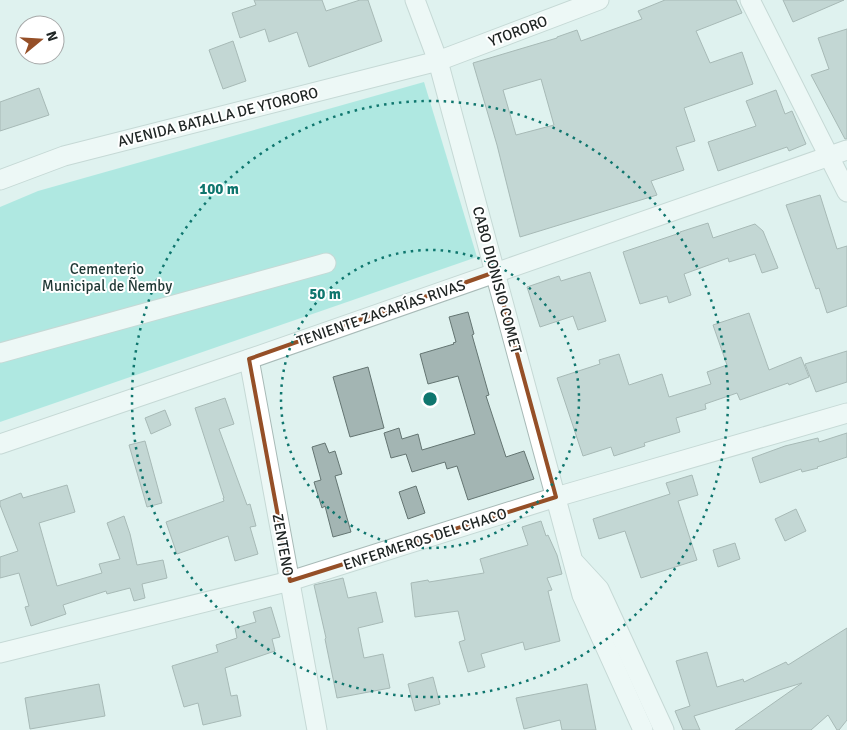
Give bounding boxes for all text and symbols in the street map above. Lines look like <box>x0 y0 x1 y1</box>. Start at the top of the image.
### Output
street label: YTORORO <box>486 12 550 50</box>
north arrow <box>15 15 65 65</box>
text: N <box>42 29 61 43</box>
street label: AVENIDA BATALLA DE YTORORO <box>116 83 320 151</box>
text: 100 m <box>199 180 239 198</box>
street label: CABO DIONISIO COMET <box>469 204 525 356</box>
park label: Cementerio Municipal de Ñemby <box>42 260 172 295</box>
street label: TENIENTE ZACARÍAS RIVAS <box>294 275 468 350</box>
text: 50 m <box>309 285 341 303</box>
centre of rings <box>421 390 439 408</box>
street label: ENFERMEROS DEL CHACO <box>341 504 509 574</box>
street label: ZENTENO <box>269 512 297 578</box>

